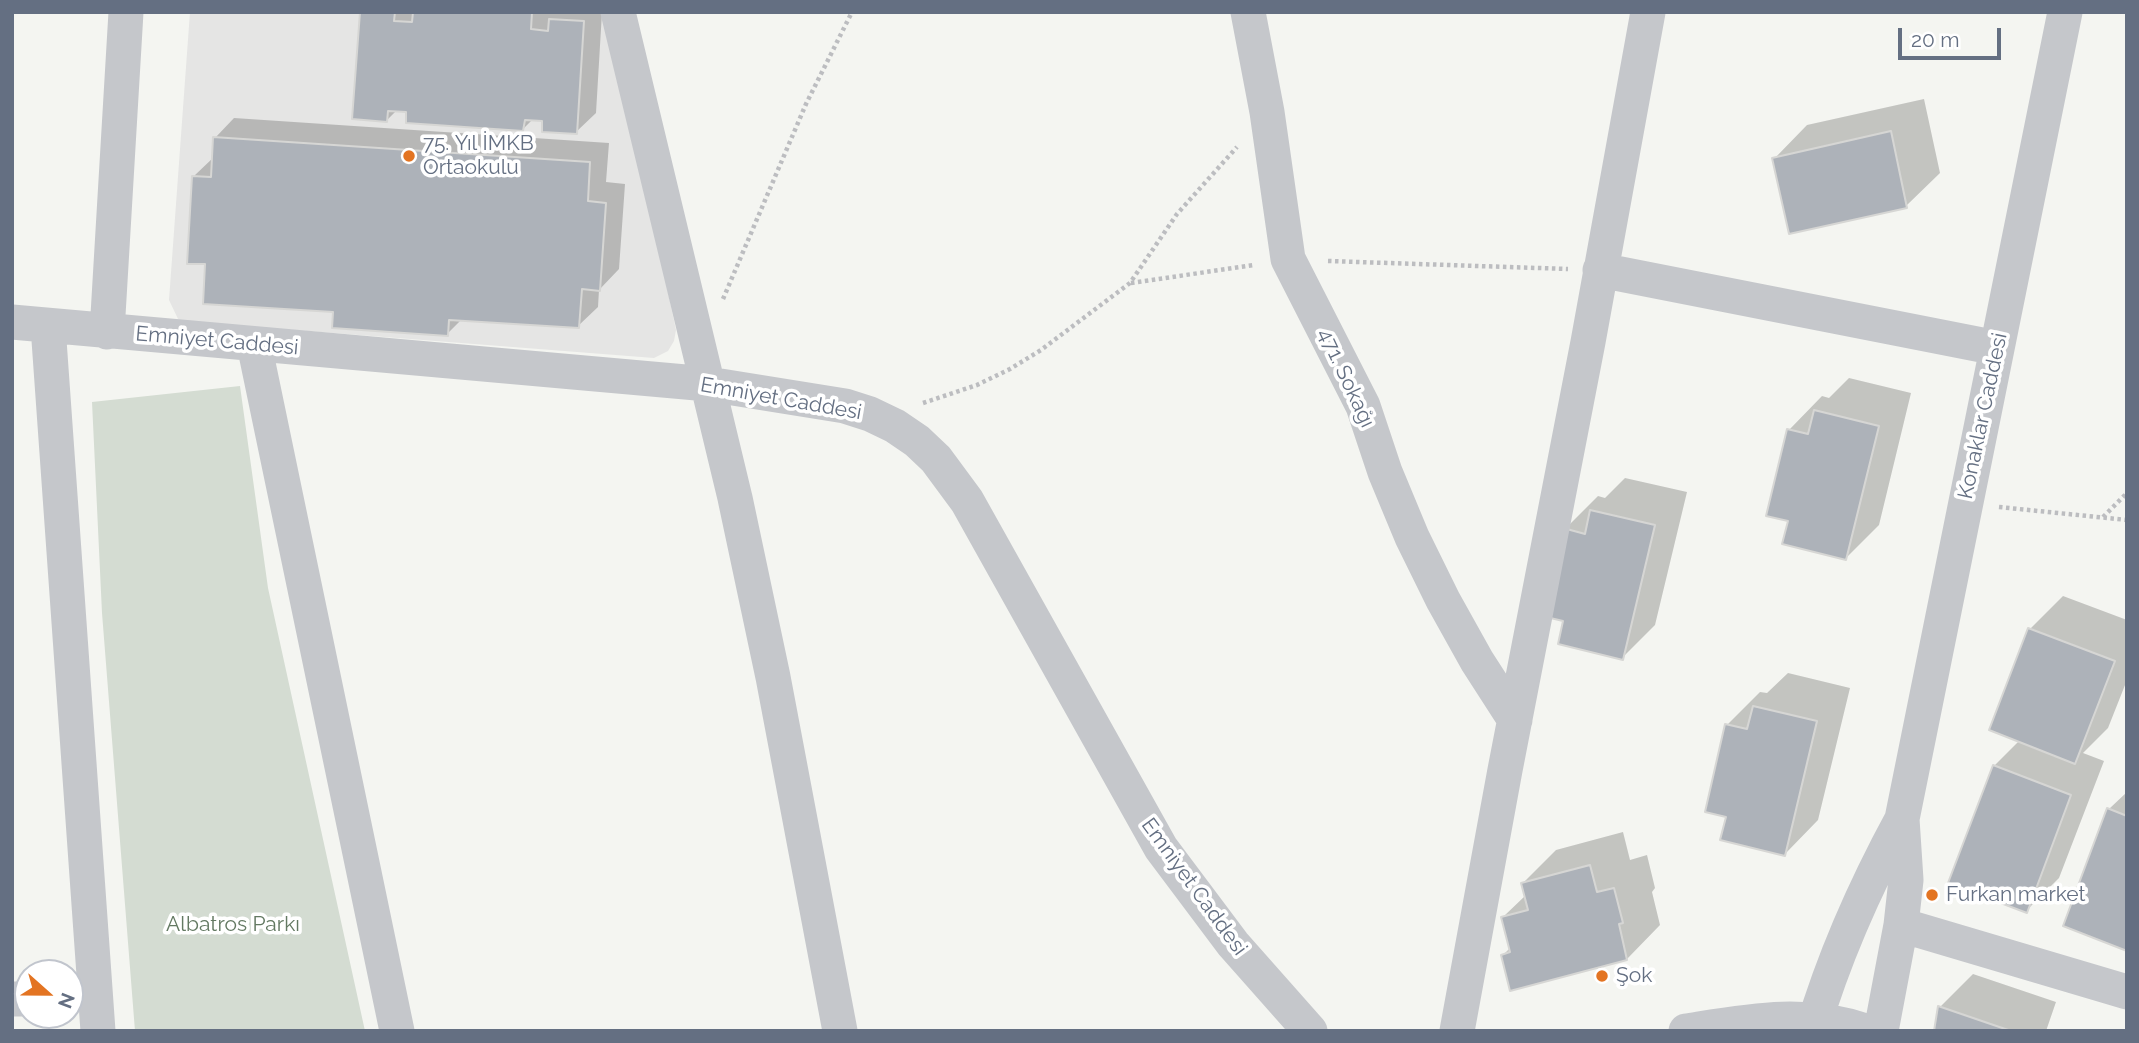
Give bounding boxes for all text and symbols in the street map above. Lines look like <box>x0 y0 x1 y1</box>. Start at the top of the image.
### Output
scale bar <box>1901 14 2004 58</box>
text: 20 m <box>1911 27 1959 52</box>
place label: 75. Yıl İMKB Ortaokulu <box>423 131 534 181</box>
marker: 75. Yıl İMKB Ortaokulu <box>401 148 417 164</box>
street label: Emniyet Caddesi <box>134 321 300 361</box>
street label: 471. Sokağı <box>1312 325 1380 431</box>
street label: Konaklar Caddesi <box>1953 331 2013 501</box>
street label: Emniyet Caddesi <box>698 372 864 426</box>
street label: Emniyet Caddesi <box>1136 813 1252 961</box>
place label: Furkan market <box>1946 882 2086 908</box>
marker: Furkan market <box>1924 887 1940 903</box>
park label: Albatros Parkı <box>166 912 300 938</box>
north arrow <box>14 959 84 1029</box>
place label: Şok <box>1616 963 1652 989</box>
marker: Şok <box>1594 968 1610 984</box>
text: N <box>54 990 80 1012</box>

